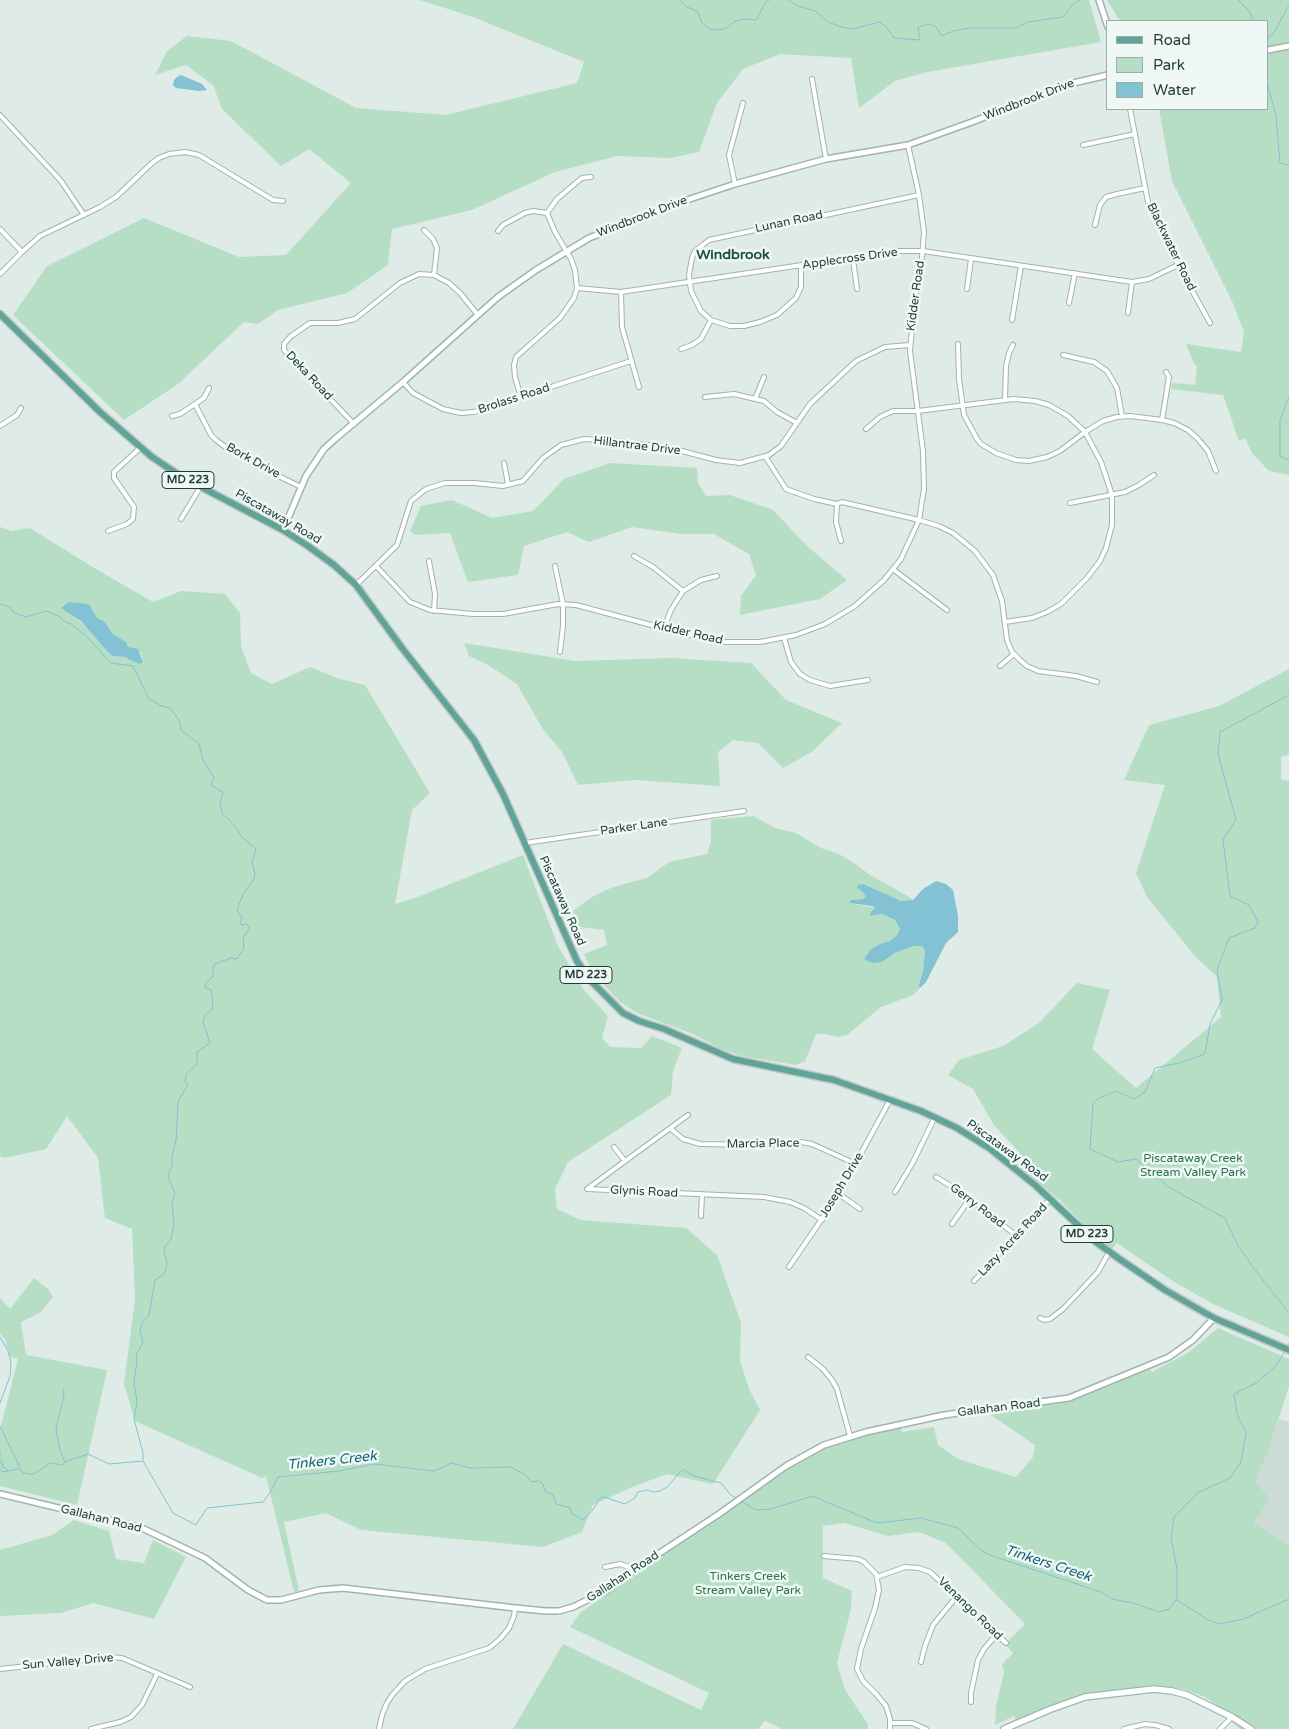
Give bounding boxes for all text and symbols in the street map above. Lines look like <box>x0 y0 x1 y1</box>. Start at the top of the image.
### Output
legend <box>1106 20 1269 110</box>
text: Road <box>1153 31 1191 49</box>
text: Park <box>1153 56 1185 74</box>
street label: Windbrook Drive <box>982 76 1076 124</box>
text: Water <box>1153 81 1196 99</box>
street label: Windbrook Drive <box>595 193 689 241</box>
street label: Blackwater Road <box>1143 201 1199 293</box>
street label: Lunan Road <box>754 208 824 236</box>
street label: Applecross Drive <box>801 245 899 273</box>
district label: Windbrook <box>696 247 770 263</box>
street label: Kidder Road <box>904 260 928 332</box>
street label: Deka Road <box>283 348 335 404</box>
street label: Brolass Road <box>476 381 552 417</box>
street label: Hillantrae Drive <box>593 434 681 458</box>
street label: Bork Drive <box>224 440 282 482</box>
road number: MD 223 <box>162 472 214 488</box>
street label: Piscataway Road <box>233 487 323 547</box>
street label: Kidder Road <box>652 618 724 648</box>
street label: Parker Lane <box>599 815 669 839</box>
street label: Piscataway Road <box>536 854 588 948</box>
road number: MD 223 <box>560 966 612 984</box>
street label: Piscataway Road <box>964 1117 1050 1185</box>
street label: Marcia Place <box>726 1136 800 1152</box>
street label: Joseph Drive <box>817 1150 867 1220</box>
park label: Piscataway Creek Stream Valley Park <box>1140 1152 1246 1180</box>
street label: Gerry Road <box>947 1181 1007 1231</box>
street label: Glynis Road <box>610 1183 678 1201</box>
street label: Lazy Acres Road <box>975 1200 1051 1280</box>
road number: MD 223 <box>1061 1226 1113 1242</box>
street label: Gallahan Road <box>957 1396 1041 1420</box>
water label: Tinkers Creek <box>286 1448 378 1474</box>
street label: Gallahan Road <box>59 1502 143 1536</box>
water label: Tinkers Creek <box>1003 1542 1093 1586</box>
street label: Gallahan Road <box>584 1548 662 1606</box>
park label: Tinkers Creek Stream Valley Park <box>695 1570 801 1598</box>
street label: Venango Road <box>935 1575 1005 1643</box>
street label: Sun Valley Drive <box>22 1651 114 1673</box>

